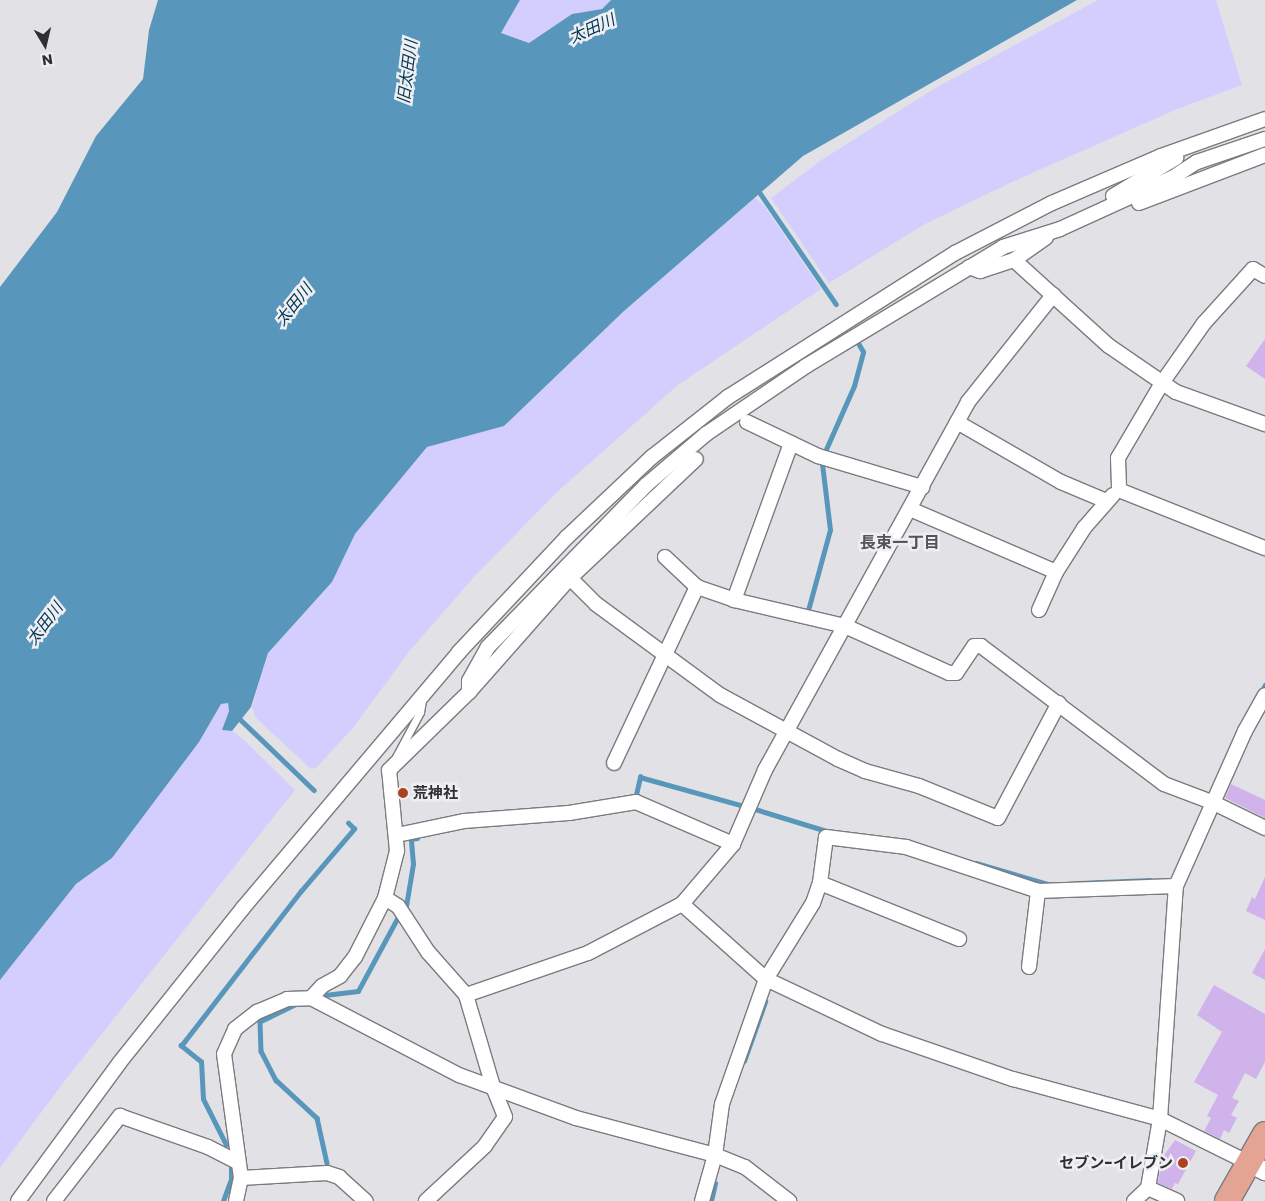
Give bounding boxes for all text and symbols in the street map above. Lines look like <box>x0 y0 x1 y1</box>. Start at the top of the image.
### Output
water label: 太田川 <box>566 10 618 48</box>
north arrow <box>20 20 70 70</box>
water label: 旧太田川 <box>395 39 421 105</box>
text: N <box>41 49 54 71</box>
water label: 太田川 <box>271 280 317 330</box>
district label: 長束一丁目 <box>860 533 940 553</box>
water label: 太田川 <box>23 599 67 649</box>
place label: 荒神社 <box>413 784 458 802</box>
marker: 荒神社 <box>397 787 409 799</box>
place label: セブン-イレブン <box>1059 1154 1173 1172</box>
marker: セブン-イレブン <box>1177 1157 1189 1169</box>

